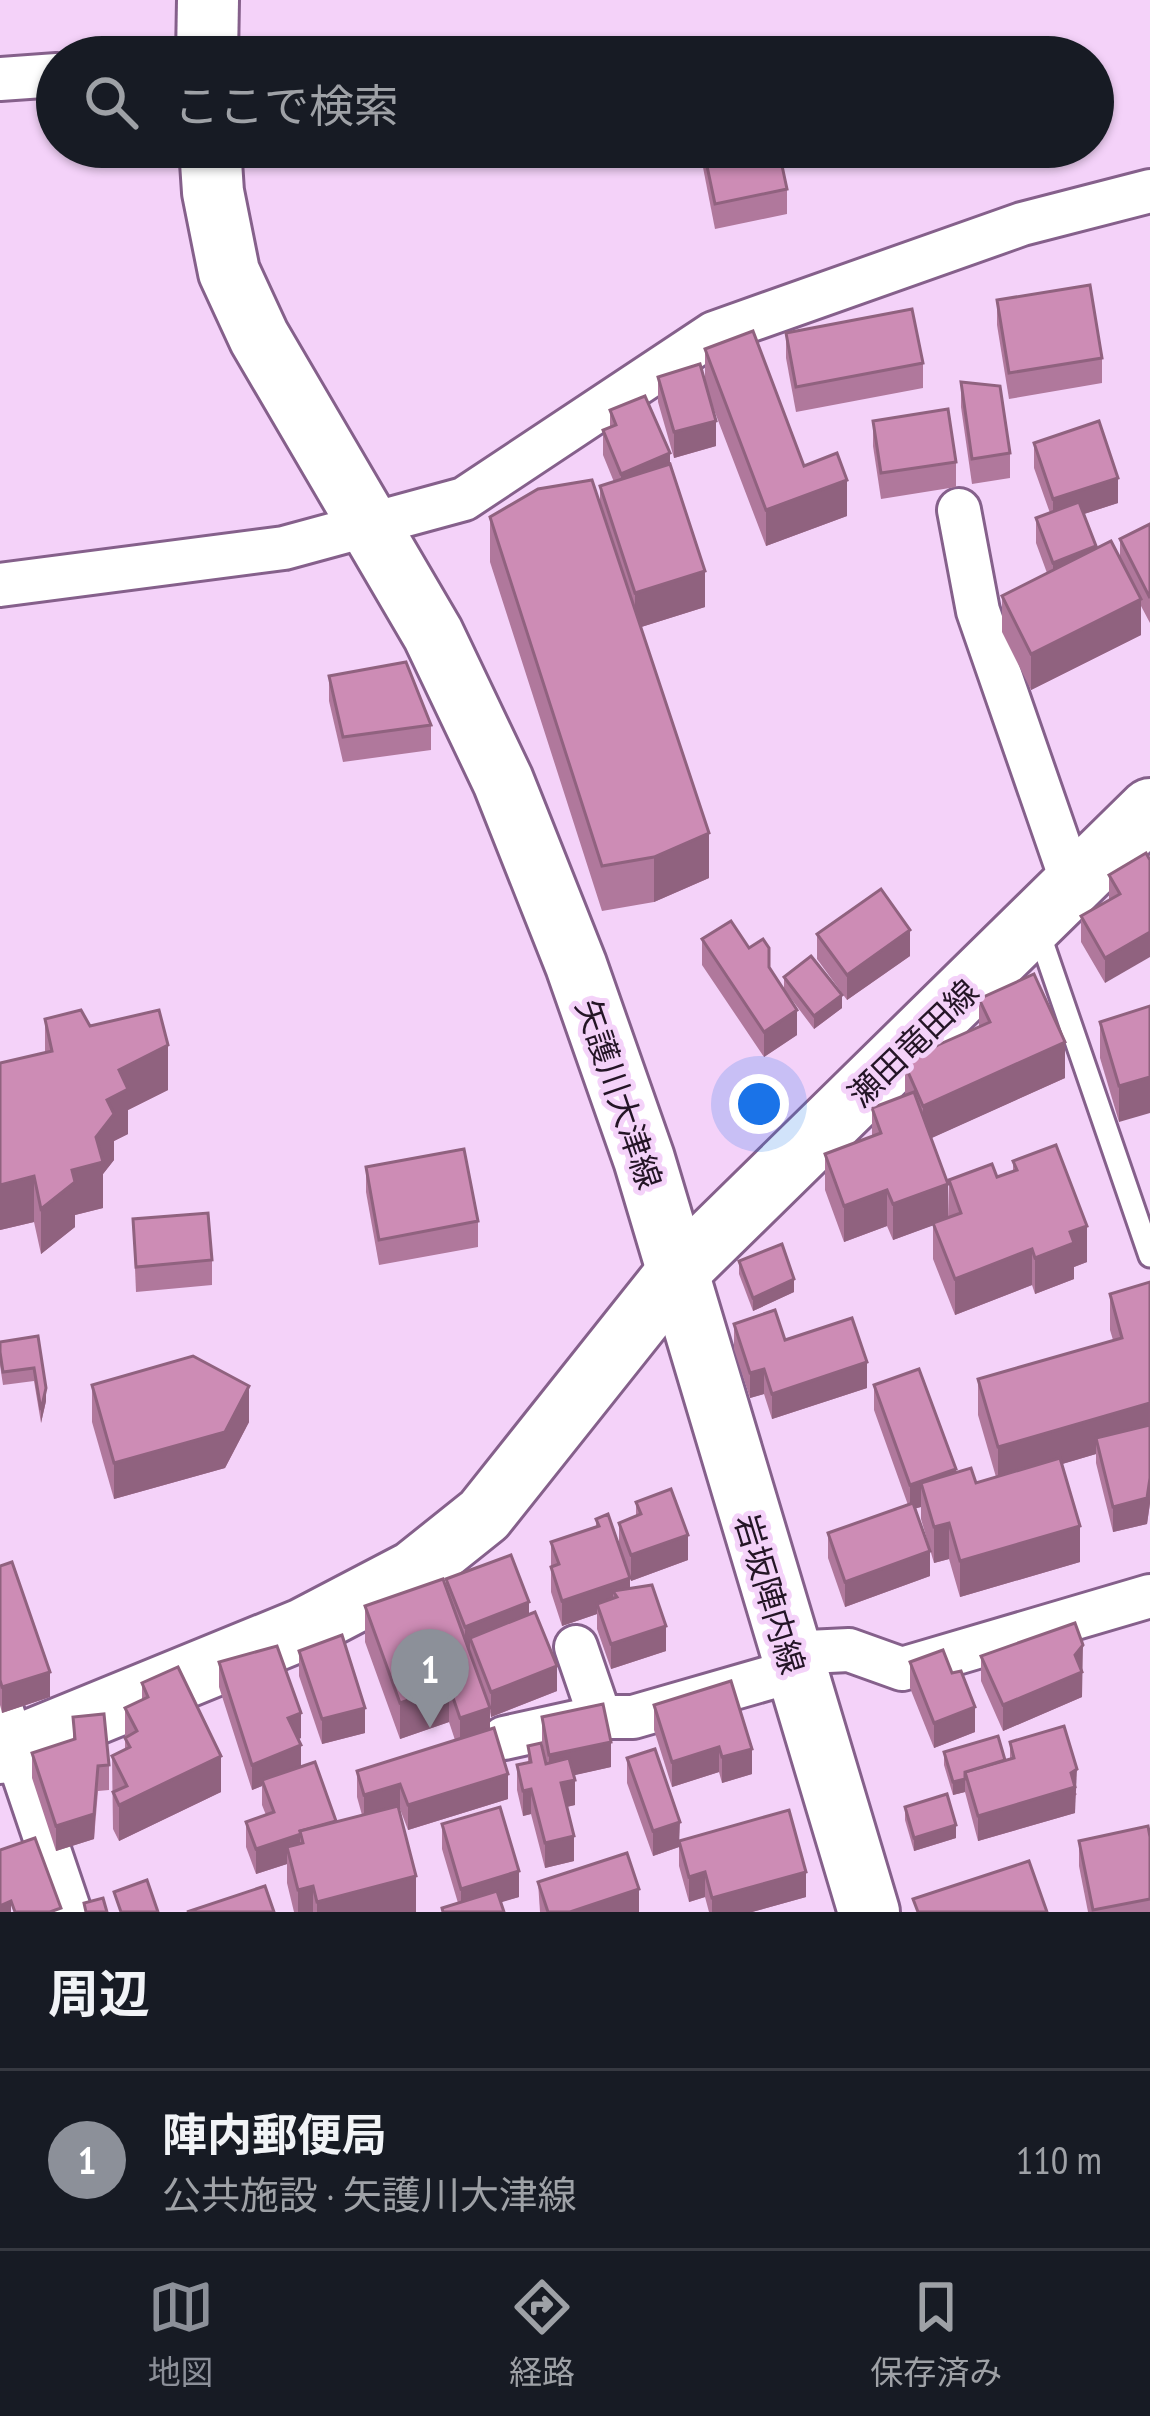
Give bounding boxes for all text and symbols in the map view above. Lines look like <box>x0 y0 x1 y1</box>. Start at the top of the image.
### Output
search box <box>36 36 1114 168</box>
icon: search <box>78 69 144 135</box>
text: ここで検索 <box>174 76 399 134</box>
street label: 瀬田竜田線 <box>838 970 987 1115</box>
street label: 矢護川大津線 <box>567 993 672 1194</box>
your location <box>729 1074 789 1134</box>
street label: 岩坂陣内線 <box>726 1509 815 1679</box>
pin: 1 <box>391 1629 469 1728</box>
text: 周辺 <box>48 1960 150 2026</box>
text: 陣内郵便局 <box>162 2105 387 2163</box>
text: 1 <box>78 2134 96 2185</box>
text: 110 m <box>1016 2134 1102 2185</box>
text: 公共施設 · 矢護川大津線 <box>162 2169 577 2220</box>
tab: 地図 <box>148 2274 214 2394</box>
tab: 経路 <box>509 2274 575 2394</box>
tab: 保存済み <box>870 2274 1002 2394</box>

